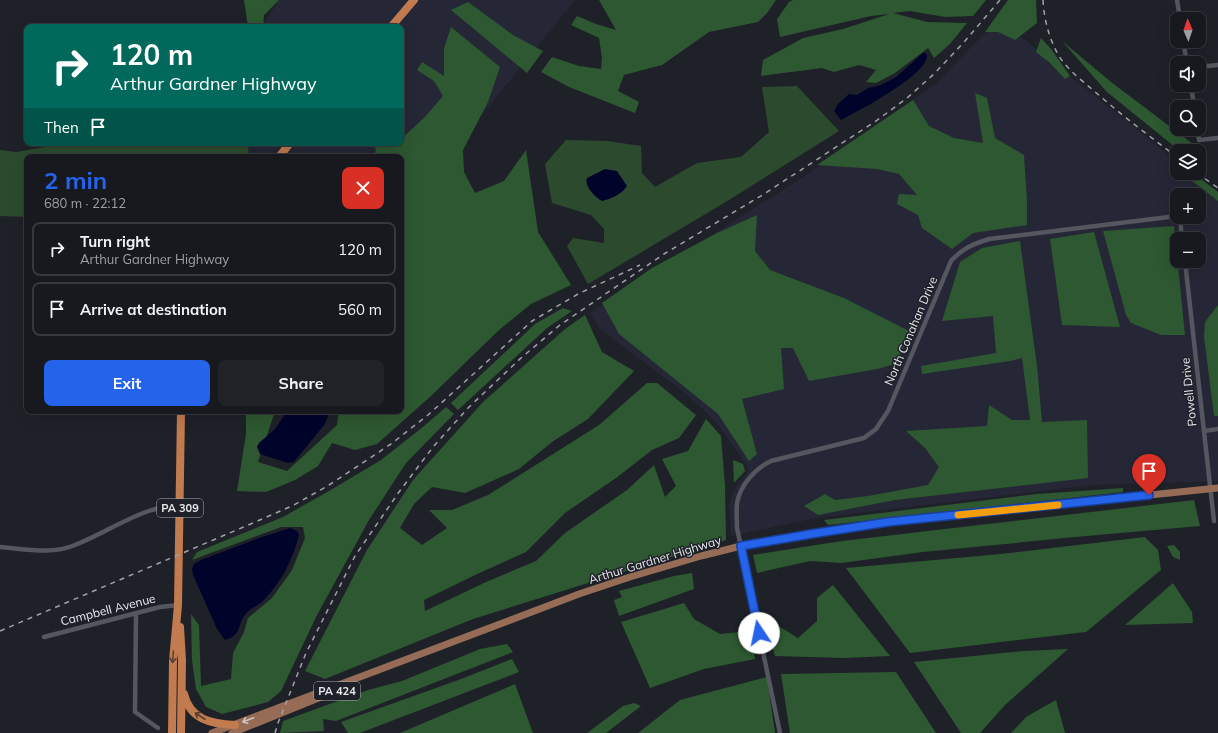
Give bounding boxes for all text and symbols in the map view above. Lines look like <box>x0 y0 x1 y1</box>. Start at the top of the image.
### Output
north arrow <box>1170 12 1206 48</box>
map controls <box>1170 12 1206 268</box>
text: 120 m <box>110 37 193 72</box>
icon: right <box>44 40 96 92</box>
button: sound <box>1170 56 1206 92</box>
text: Arthur Gardner Highway <box>110 72 317 95</box>
button: search <box>1170 100 1206 136</box>
icon: arrive <box>87 116 109 138</box>
text: Then <box>44 118 79 137</box>
button: layers <box>1170 144 1206 180</box>
text: 2 min <box>44 165 107 195</box>
button: close <box>342 167 384 209</box>
button: + <box>1170 188 1206 224</box>
text: 680 m · 22:12 <box>44 195 126 211</box>
text: Turn right <box>80 232 150 251</box>
button: − <box>1170 232 1206 268</box>
icon: right <box>46 238 68 260</box>
text: 120 m <box>338 240 382 259</box>
text: Arthur Gardner Highway <box>80 251 229 267</box>
street label: North Conahan Drive <box>881 274 940 388</box>
icon: arrive <box>46 298 68 320</box>
text: Arrive at destination <box>80 300 227 319</box>
text: 560 m <box>338 300 382 319</box>
street label: Powell Drive <box>1177 357 1200 427</box>
button: Exit <box>44 360 210 406</box>
button: Share <box>218 360 384 406</box>
pin <box>1132 454 1166 495</box>
icon: arrive <box>1138 460 1160 482</box>
road number: PA 309 <box>157 499 203 517</box>
street label: Arthur Gardner Highway <box>587 532 723 587</box>
street label: Campbell Avenue <box>59 590 157 629</box>
position arrow <box>738 612 780 654</box>
one-way arrow <box>170 650 177 663</box>
road number: PA 424 <box>314 682 360 700</box>
one-way arrow <box>195 712 206 720</box>
one-way arrow <box>243 716 255 724</box>

